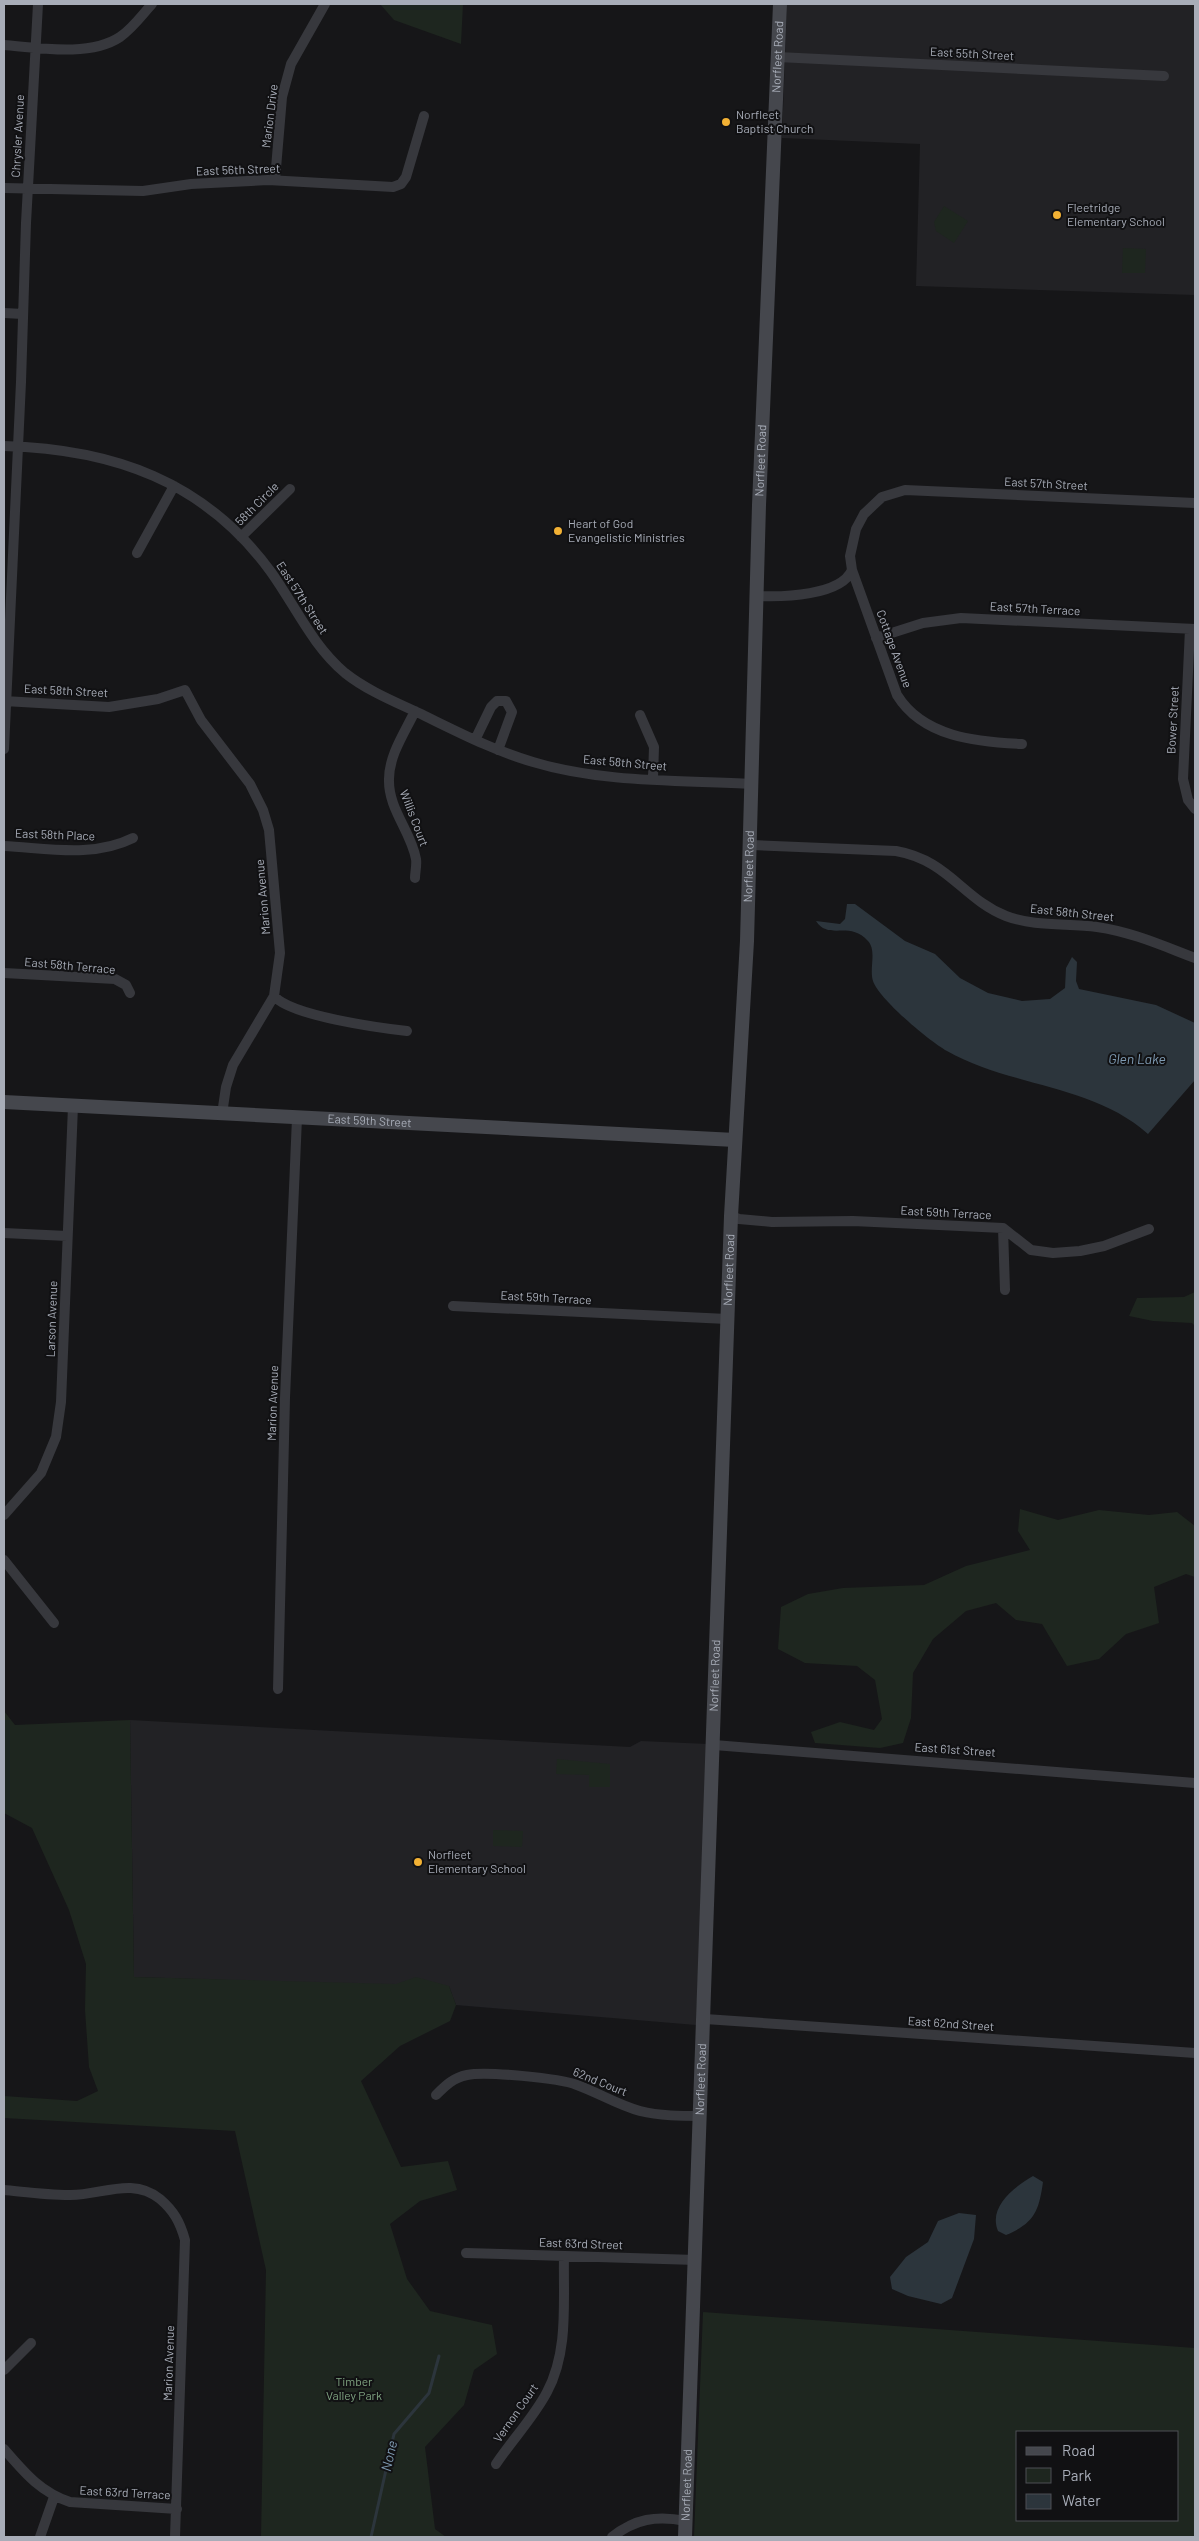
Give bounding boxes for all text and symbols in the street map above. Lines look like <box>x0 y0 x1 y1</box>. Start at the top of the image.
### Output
street label: Norfleet Road <box>768 20 785 93</box>
street label: East 55th Street <box>930 44 1014 62</box>
street label: Marion Drive <box>258 83 280 149</box>
street label: Chrysler Avenue <box>8 94 26 178</box>
place label: Norfleet Baptist Church <box>736 107 813 135</box>
marker: Norfleet Baptist Church <box>720 116 732 128</box>
street label: East 56th Street <box>196 161 280 177</box>
place label: Fleetridge Elementary School <box>1067 200 1165 228</box>
marker: Fleetridge Elementary School <box>1051 209 1063 221</box>
street label: Norfleet Road <box>751 424 768 497</box>
street label: East 57th Street <box>1004 474 1088 492</box>
street label: 58th Circle <box>232 479 281 528</box>
place label: Heart of God Evangelistic Ministries <box>568 516 685 544</box>
marker: Heart of God Evangelistic Ministries <box>552 525 564 537</box>
street label: East 57th Street <box>274 559 332 636</box>
street label: East 57th Terrace <box>989 599 1081 617</box>
street label: Cottage Avenue <box>874 608 916 690</box>
street label: East 58th Street <box>24 681 109 699</box>
street label: Bower Street <box>1163 686 1181 754</box>
street label: East 58th Street <box>582 751 668 773</box>
street label: Willis Court <box>398 787 432 848</box>
street label: East 58th Place <box>15 826 95 842</box>
street label: Norfleet Road <box>740 830 756 903</box>
street label: Marion Avenue <box>252 859 272 935</box>
street label: East 58th Street <box>1029 901 1115 923</box>
street label: East 58th Terrace <box>24 954 116 976</box>
water label: Glen Lake <box>1108 1050 1166 1067</box>
street label: East 59th Street <box>327 1111 412 1129</box>
street label: East 59th Terrace <box>900 1203 992 1221</box>
street label: Norfleet Road <box>720 1233 736 1306</box>
street label: Larson Avenue <box>43 1280 59 1357</box>
street label: East 59th Terrace <box>500 1288 592 1306</box>
street label: Marion Avenue <box>264 1365 280 1441</box>
street label: Norfleet Road <box>706 1639 722 1712</box>
street label: East 61st Street <box>914 1739 996 1759</box>
place label: Norfleet Elementary School <box>428 1847 526 1875</box>
marker: Norfleet Elementary School <box>412 1856 424 1868</box>
street label: East 62nd Street <box>907 2013 995 2033</box>
street label: Norfleet Road <box>692 2043 708 2116</box>
street label: 62nd Court <box>571 2064 629 2098</box>
street label: East 63rd Street <box>539 2235 623 2251</box>
street label: Marion Avenue <box>160 2325 176 2401</box>
park label: Timber Valley Park <box>326 2374 382 2402</box>
street label: Vernon Court <box>490 2380 540 2444</box>
legend <box>1016 2431 1179 2521</box>
water label: None <box>377 2439 400 2473</box>
text: Road <box>1062 2441 1095 2459</box>
street label: Norfleet Road <box>678 2449 694 2521</box>
text: Park <box>1062 2466 1092 2484</box>
street label: East 63rd Terrace <box>79 2483 171 2501</box>
text: Water <box>1062 2491 1101 2509</box>

